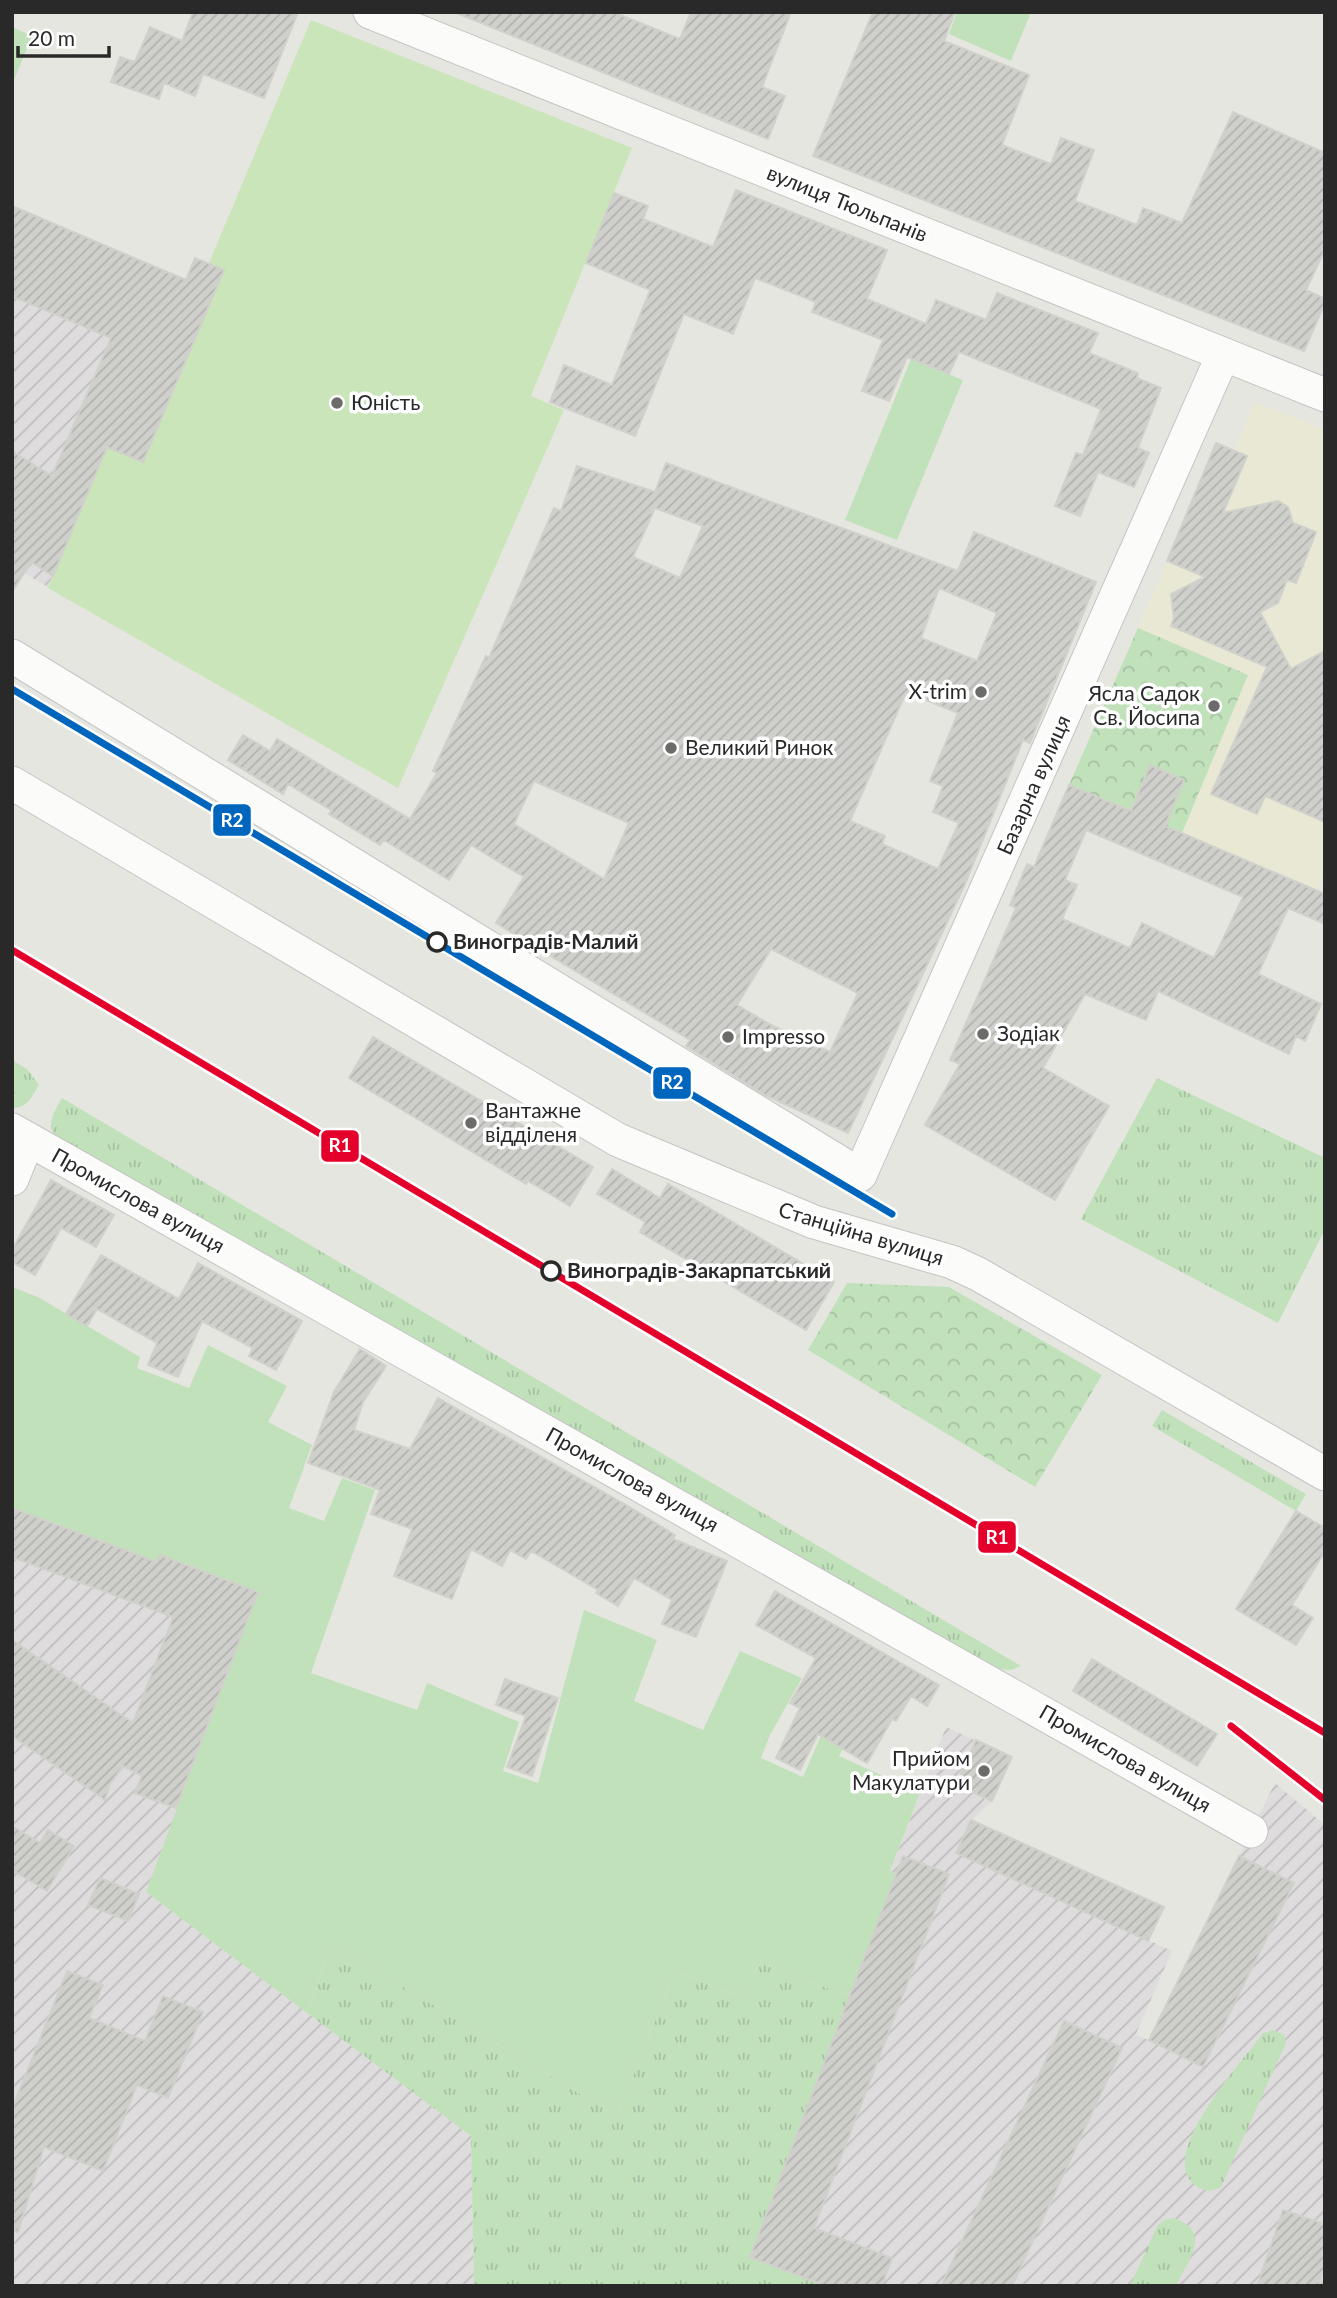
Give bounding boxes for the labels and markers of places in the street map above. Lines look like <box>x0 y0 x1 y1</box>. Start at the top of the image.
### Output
place label: Юність <box>351 389 420 414</box>
marker: Юність <box>329 395 345 411</box>
place label: X-trim <box>909 678 967 703</box>
place label: Ясла Садок Св. Йосипа <box>1087 680 1200 729</box>
marker: X-trim <box>973 684 989 700</box>
marker: Ясла Садок Св. Йосипа <box>1206 698 1222 714</box>
place label: Великий Ринок <box>685 734 834 759</box>
marker: Великий Ринок <box>663 740 679 756</box>
place label: Виноградів-Малий <box>453 928 639 953</box>
marker: Виноградів-Малий <box>427 932 447 952</box>
place label: Зодіак <box>997 1020 1060 1045</box>
place label: Impresso <box>742 1023 825 1048</box>
marker: Зодіак <box>975 1026 991 1042</box>
marker: Impresso <box>720 1029 736 1045</box>
place label: Вантажне відділеня <box>485 1097 581 1146</box>
marker: Вантажне відділеня <box>463 1115 479 1131</box>
place label: Виноградів-Закарпатський <box>567 1257 831 1282</box>
marker: Виноградів-Закарпатський <box>541 1261 561 1281</box>
place label: Прийом Макулатури <box>852 1745 970 1794</box>
marker: Прийом Макулатури <box>976 1763 992 1779</box>

